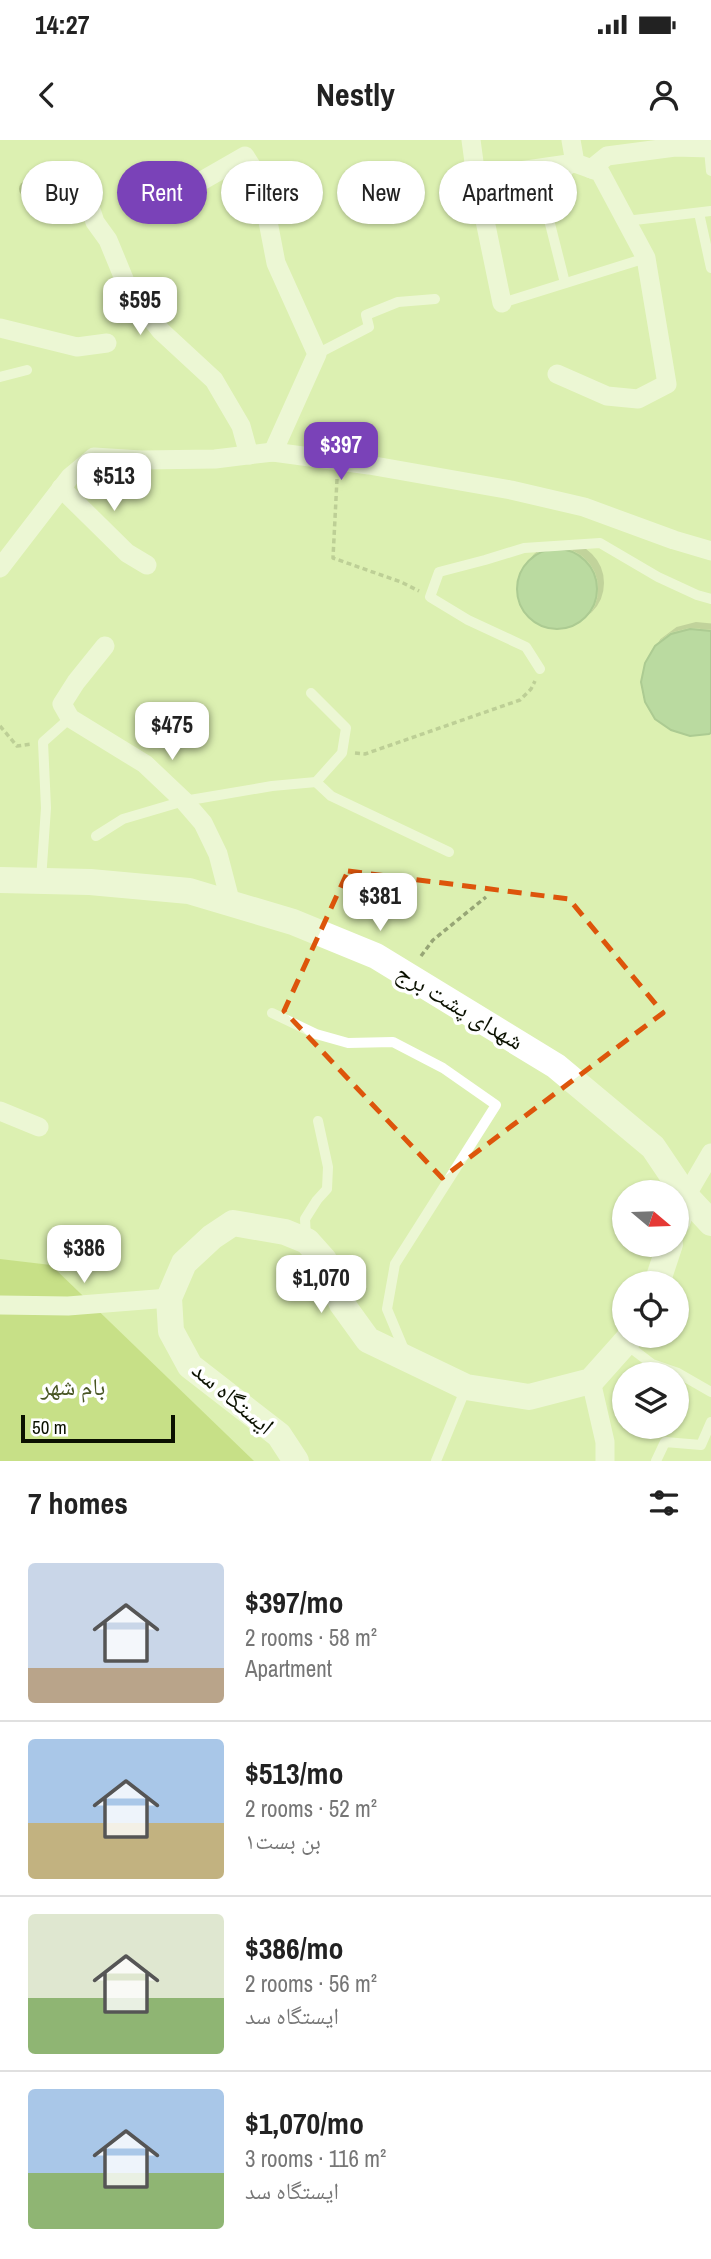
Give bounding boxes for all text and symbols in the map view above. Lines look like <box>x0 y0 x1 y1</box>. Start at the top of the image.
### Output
text: 14:27 <box>35 7 90 42</box>
text: Nestly <box>316 73 395 116</box>
icon: back <box>28 76 66 114</box>
icon: person <box>645 76 683 114</box>
chip: Buy <box>21 161 103 224</box>
chip: Rent <box>117 161 207 224</box>
chip: Filters <box>221 161 323 224</box>
chip: New <box>337 161 425 224</box>
chip: Apartment <box>439 161 577 224</box>
pin: $595 <box>99 278 181 337</box>
text: $595 <box>119 284 161 315</box>
pin: $397 <box>300 422 382 482</box>
text: $397 <box>320 429 362 460</box>
pin: $513 <box>73 454 155 513</box>
text: $513 <box>93 460 135 491</box>
pin: $475 <box>131 702 213 762</box>
text: $475 <box>151 709 193 740</box>
pin: $381 <box>339 874 421 933</box>
text: $381 <box>359 880 401 911</box>
street label: شهدای پشت برج <box>391 956 530 1057</box>
north arrow <box>612 1180 690 1256</box>
map controls <box>612 1180 689 1439</box>
pin: $386 <box>43 1226 125 1285</box>
text: $386 <box>63 1232 105 1263</box>
pin: $1,070 <box>264 1256 378 1315</box>
text: $1,070 <box>292 1262 350 1293</box>
button: locate <box>612 1271 689 1348</box>
street label: ایستگاه سد <box>186 1353 281 1441</box>
button: layers <box>612 1362 689 1439</box>
park label: بام شهر <box>40 1370 105 1403</box>
scale bar <box>21 1412 175 1444</box>
text: 50 m <box>32 1414 67 1440</box>
text: 7 homes <box>28 1483 128 1523</box>
icon: filters <box>645 1484 683 1522</box>
text: $397/mo <box>245 1582 343 1622</box>
icon: home <box>84 1591 168 1675</box>
text: 2 rooms · 58 m² <box>245 1622 377 1653</box>
text: Apartment <box>245 1653 332 1684</box>
text: $513/mo <box>245 1753 343 1793</box>
icon: home <box>84 1767 168 1851</box>
text: 2 rooms · 52 m² <box>245 1793 377 1824</box>
text: بن بست۱ <box>245 1825 321 1856</box>
text: $386/mo <box>245 1928 343 1968</box>
icon: home <box>84 1942 168 2026</box>
text: 2 rooms · 56 m² <box>245 1968 377 1999</box>
text: ایستگاه سد <box>245 2000 339 2031</box>
text: $1,070/mo <box>245 2103 364 2143</box>
icon: home <box>84 2117 168 2201</box>
text: 3 rooms · 116 m² <box>245 2143 386 2174</box>
text: ایستگاه سد <box>245 2175 339 2206</box>

